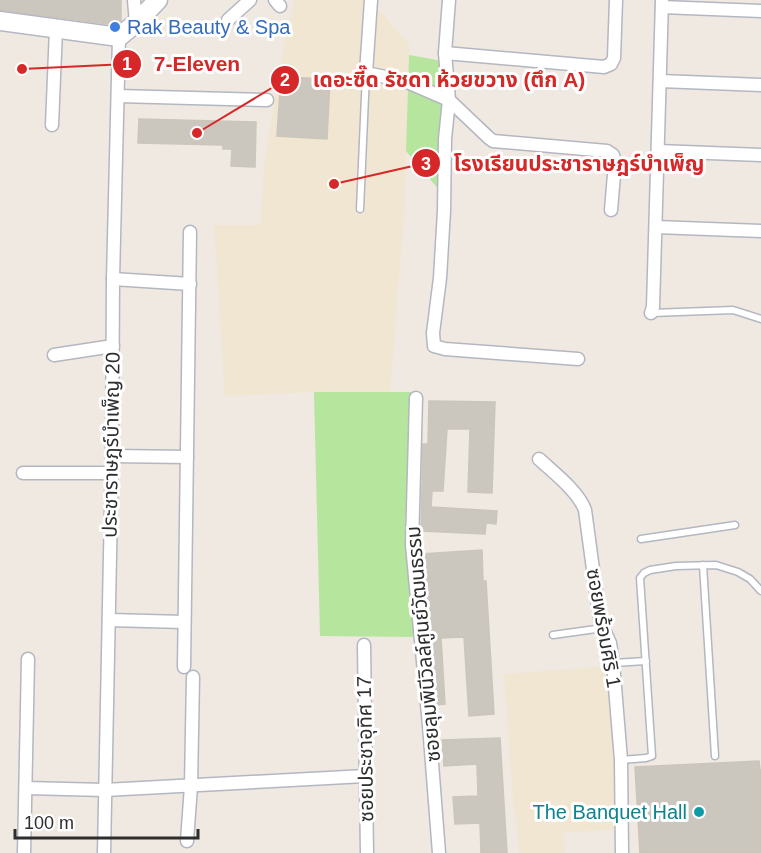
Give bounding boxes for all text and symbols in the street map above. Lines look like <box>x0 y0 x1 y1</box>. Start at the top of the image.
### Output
place label: Rak Beauty & Spa <box>127 16 291 38</box>
marker: Rak Beauty & Spa <box>108 20 122 34</box>
callout: 7-Eleven <box>112 44 252 83</box>
text: 7-Eleven <box>154 52 240 75</box>
text: 1 <box>122 54 132 74</box>
callout: เดอะซี๊ด รัชดา ห้วยขวาง (ตึก A) <box>270 60 597 99</box>
text: เดอะซี๊ด รัชดา ห้วยขวาง (ตึก A) <box>313 65 585 91</box>
text: 2 <box>280 70 290 90</box>
callout: โรงเรียนประชาราษฎร์บำเพ็ญ <box>411 144 716 183</box>
text: โรงเรียนประชาราษฎร์บำเพ็ญ <box>454 152 704 176</box>
text: 3 <box>421 154 431 174</box>
street label: ประชาราษฎร์บำเพ็ญ 20 <box>98 352 124 538</box>
street label: ซอยลุมพินีวิลล์ศูนย์วัฒนธรรม <box>402 525 446 763</box>
street label: ซอยพร้อมศิริ 1 <box>583 567 625 689</box>
street label: ซอยประชาอุทิศ 17 <box>353 676 378 822</box>
place label: The Banquet Hall <box>532 801 687 823</box>
scale bar <box>15 802 198 840</box>
marker: The Banquet Hall <box>692 805 706 819</box>
text: 100 m <box>24 813 74 833</box>

